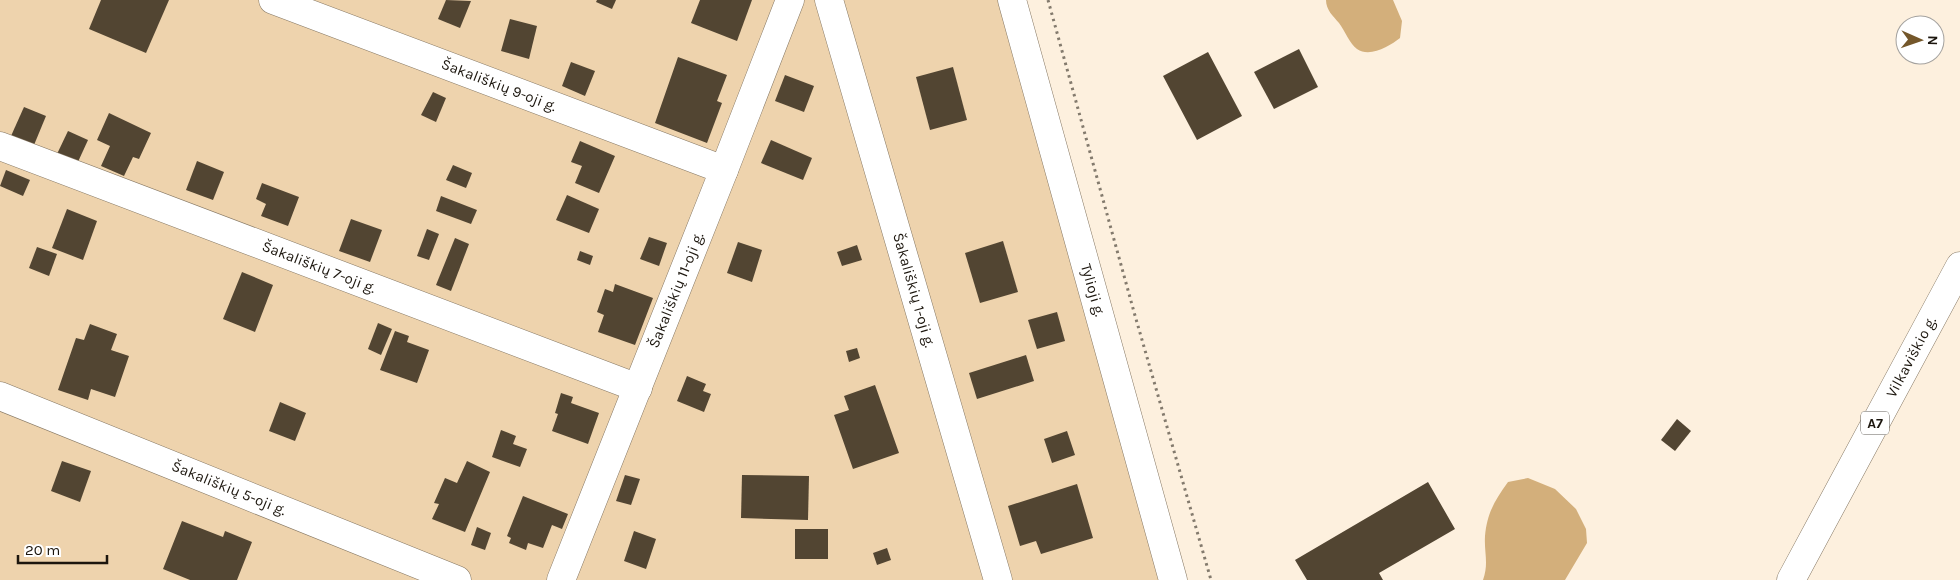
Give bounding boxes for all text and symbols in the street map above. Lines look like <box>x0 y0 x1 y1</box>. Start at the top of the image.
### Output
north arrow <box>1895 15 1945 65</box>
text: N <box>1924 35 1941 46</box>
street label: Šakališkių 9-oji g. <box>439 55 560 115</box>
street label: Šakališkių 11-oji g. <box>645 229 708 351</box>
street label: Šakališkių 1-oji g. <box>889 231 939 350</box>
street label: Šakališkių 7-oji g. <box>260 237 379 297</box>
street label: Tylioji g. <box>1077 262 1109 319</box>
street label: Vilkaviškio g. <box>1882 313 1940 401</box>
road number: A7 <box>1861 412 1889 434</box>
street label: Šakališkių 5-oji g. <box>169 457 289 519</box>
scale bar <box>18 532 106 564</box>
text: 20 m <box>25 541 60 559</box>

